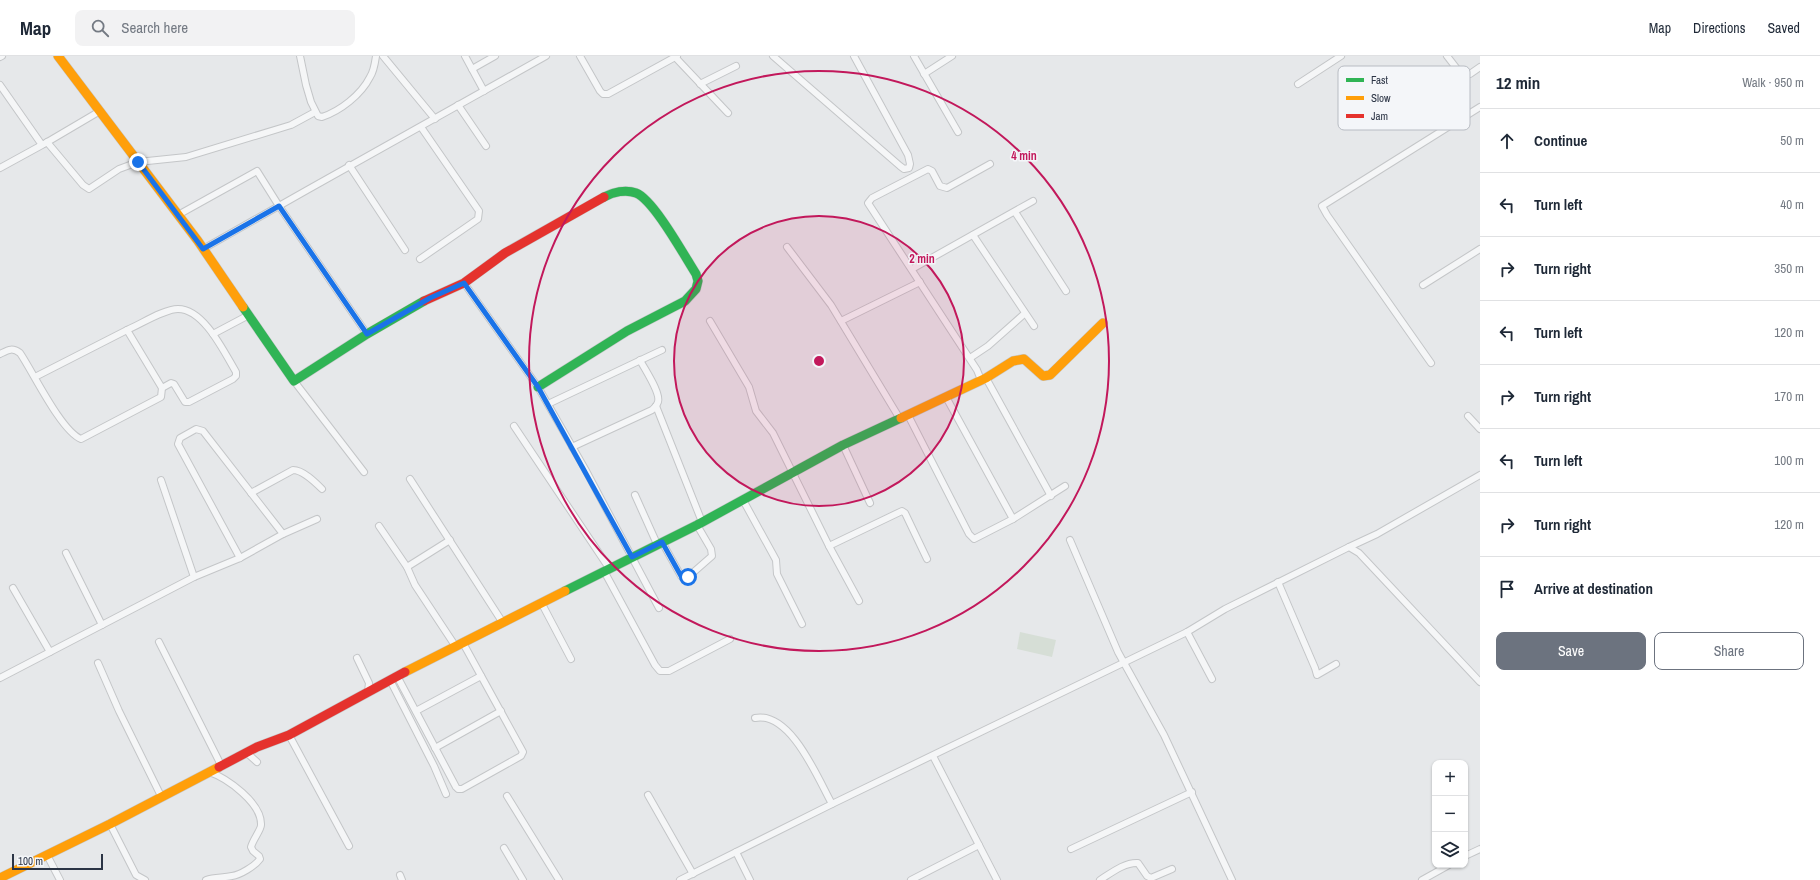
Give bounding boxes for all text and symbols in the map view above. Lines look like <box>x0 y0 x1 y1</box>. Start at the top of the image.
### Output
search box <box>75 10 355 46</box>
text: Map <box>20 15 51 41</box>
icon: search <box>89 17 111 39</box>
text: Search here <box>121 17 188 38</box>
text: Map <box>1649 19 1671 37</box>
text: Directions <box>1693 19 1745 37</box>
text: Saved <box>1767 19 1800 37</box>
legend <box>1338 66 1470 130</box>
text: 12 min <box>1496 71 1540 94</box>
text: Fast <box>1371 73 1389 87</box>
text: Walk · 950 m <box>1742 74 1804 91</box>
text: Slow <box>1371 91 1391 105</box>
text: Jam <box>1371 109 1388 123</box>
icon: ahead <box>1496 130 1518 152</box>
text: Continue <box>1534 130 1587 151</box>
text: 50 m <box>1780 132 1804 149</box>
text: 4 min <box>1011 148 1037 164</box>
route end <box>129 153 147 171</box>
icon: left <box>1496 194 1518 216</box>
text: Turn left <box>1534 194 1582 215</box>
text: 40 m <box>1780 196 1804 213</box>
text: 2 min <box>909 251 935 267</box>
icon: right <box>1496 258 1518 280</box>
text: Turn right <box>1534 258 1591 279</box>
text: 350 m <box>1774 260 1804 277</box>
icon: left <box>1496 322 1518 344</box>
text: Turn left <box>1534 322 1582 343</box>
text: 120 m <box>1774 324 1804 341</box>
centre of rings <box>812 354 826 368</box>
icon: right <box>1496 386 1518 408</box>
text: Turn right <box>1534 386 1591 407</box>
text: 170 m <box>1774 388 1804 405</box>
icon: left <box>1496 450 1518 472</box>
text: Turn left <box>1534 450 1582 471</box>
text: 100 m <box>1774 452 1804 469</box>
icon: right <box>1496 514 1518 536</box>
text: Turn right <box>1534 514 1591 535</box>
text: 120 m <box>1774 516 1804 533</box>
route start <box>679 568 697 586</box>
icon: arrive <box>1496 578 1518 600</box>
text: Arrive at destination <box>1534 578 1653 599</box>
button: Save <box>1496 632 1646 670</box>
button: Share <box>1654 632 1804 670</box>
map controls <box>1432 760 1468 868</box>
button: + <box>1432 760 1468 796</box>
button: − <box>1432 796 1468 832</box>
button: layers <box>1432 832 1468 868</box>
scale bar <box>12 852 103 871</box>
text: 100 m <box>18 854 43 868</box>

